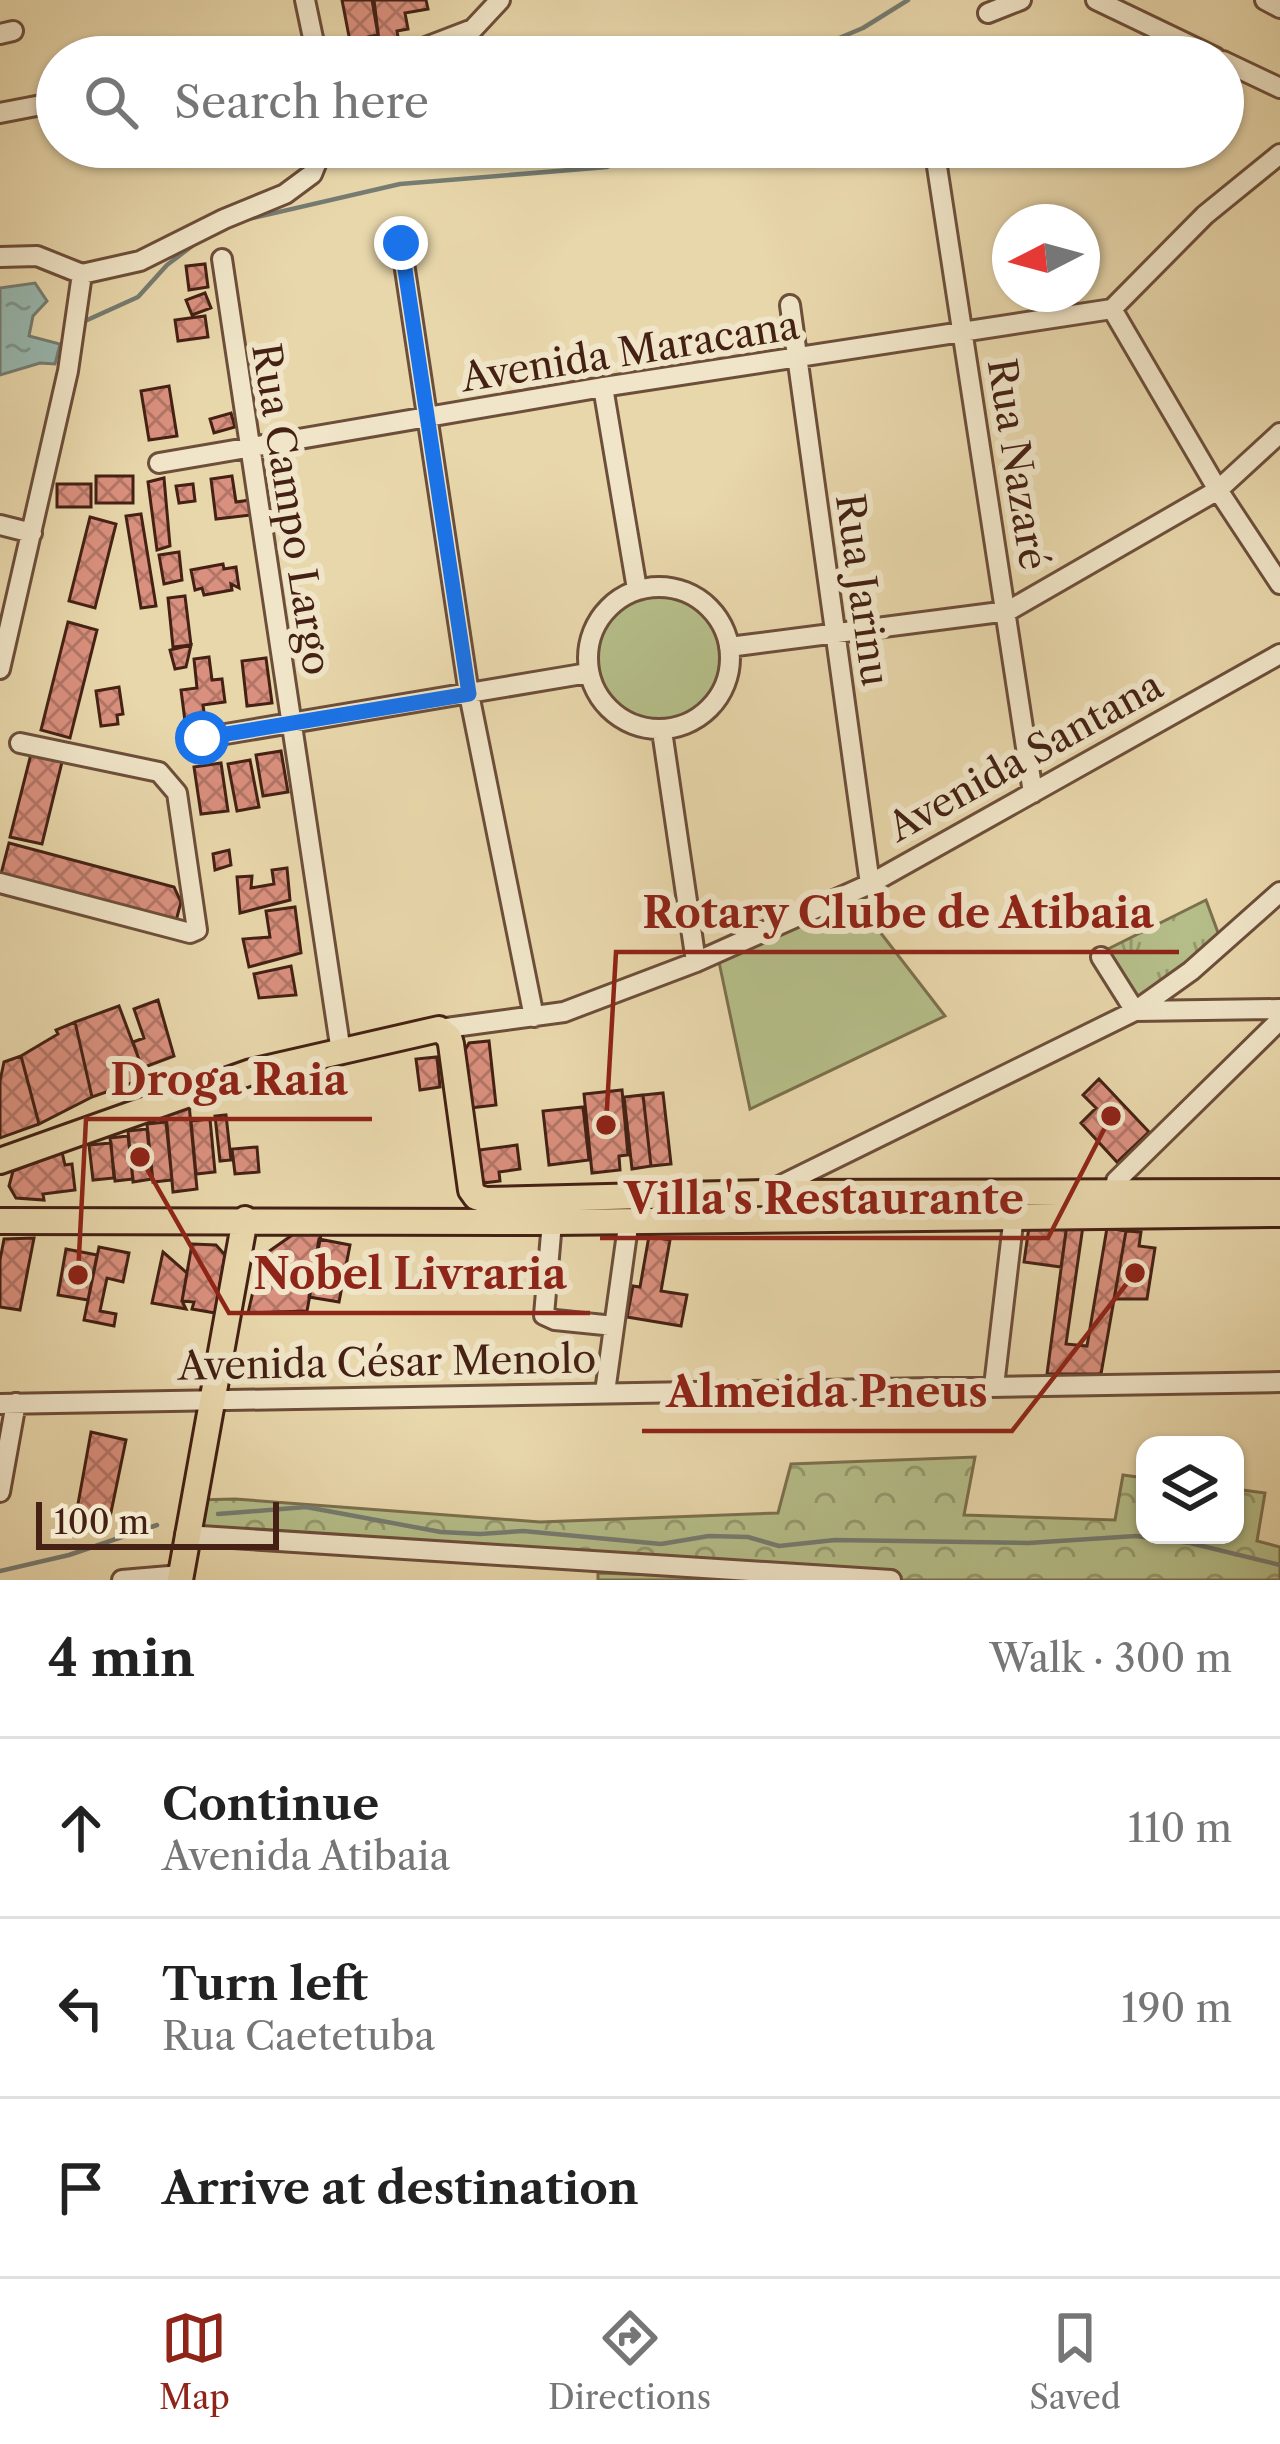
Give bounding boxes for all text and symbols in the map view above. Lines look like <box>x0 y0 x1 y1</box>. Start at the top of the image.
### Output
search box <box>36 36 1244 168</box>
icon: search <box>78 69 144 135</box>
text: Search here <box>174 74 429 130</box>
north arrow <box>992 204 1100 312</box>
route end <box>374 216 428 270</box>
street label: Avenida Maracana <box>457 301 803 402</box>
street label: Rua Campo Largo <box>242 340 342 678</box>
street label: Rua Nazaré <box>978 355 1058 573</box>
street label: Rua Jarinu <box>826 491 900 689</box>
street label: Avenida Santana <box>879 661 1171 852</box>
route start <box>175 711 229 765</box>
callout: Rotary Clube de Atibaia <box>616 874 1179 952</box>
text: Rotary Clube de Atibaia <box>642 887 1155 939</box>
callout: Droga Raia <box>86 1041 372 1119</box>
text: Droga Raia <box>110 1054 349 1106</box>
callout: Villa's Restaurante <box>600 1160 1048 1238</box>
text: Villa's Restaurante <box>623 1173 1024 1225</box>
callout: Nobel Livraria <box>229 1235 590 1313</box>
text: Nobel Livraria <box>253 1248 567 1300</box>
street label: Avenida César Menolo <box>176 1334 597 1390</box>
callout: Almeida Pneus <box>642 1353 1012 1431</box>
text: Almeida Pneus <box>665 1366 988 1418</box>
map controls <box>1136 1436 1244 1544</box>
button: layers <box>1136 1436 1244 1544</box>
scale bar <box>36 1496 279 1549</box>
text: 100 m <box>54 1502 149 1543</box>
text: 4 min <box>48 1627 195 1689</box>
text: Walk · 300 m <box>989 1634 1232 1682</box>
text: Continue <box>162 1776 379 1832</box>
icon: ahead <box>48 1795 114 1861</box>
text: 110 m <box>1128 1804 1232 1852</box>
text: Avenida Atibaia <box>162 1832 450 1880</box>
text: Turn left <box>162 1956 368 2012</box>
icon: left <box>48 1975 114 2041</box>
text: 190 m <box>1121 1984 1232 2032</box>
text: Rua Caetetuba <box>162 2012 435 2060</box>
icon: arrive <box>48 2155 114 2221</box>
text: Arrive at destination <box>162 2160 639 2216</box>
tab: Map <box>159 2305 230 2418</box>
tab: Directions <box>548 2305 711 2418</box>
tab: Saved <box>1029 2305 1121 2418</box>

